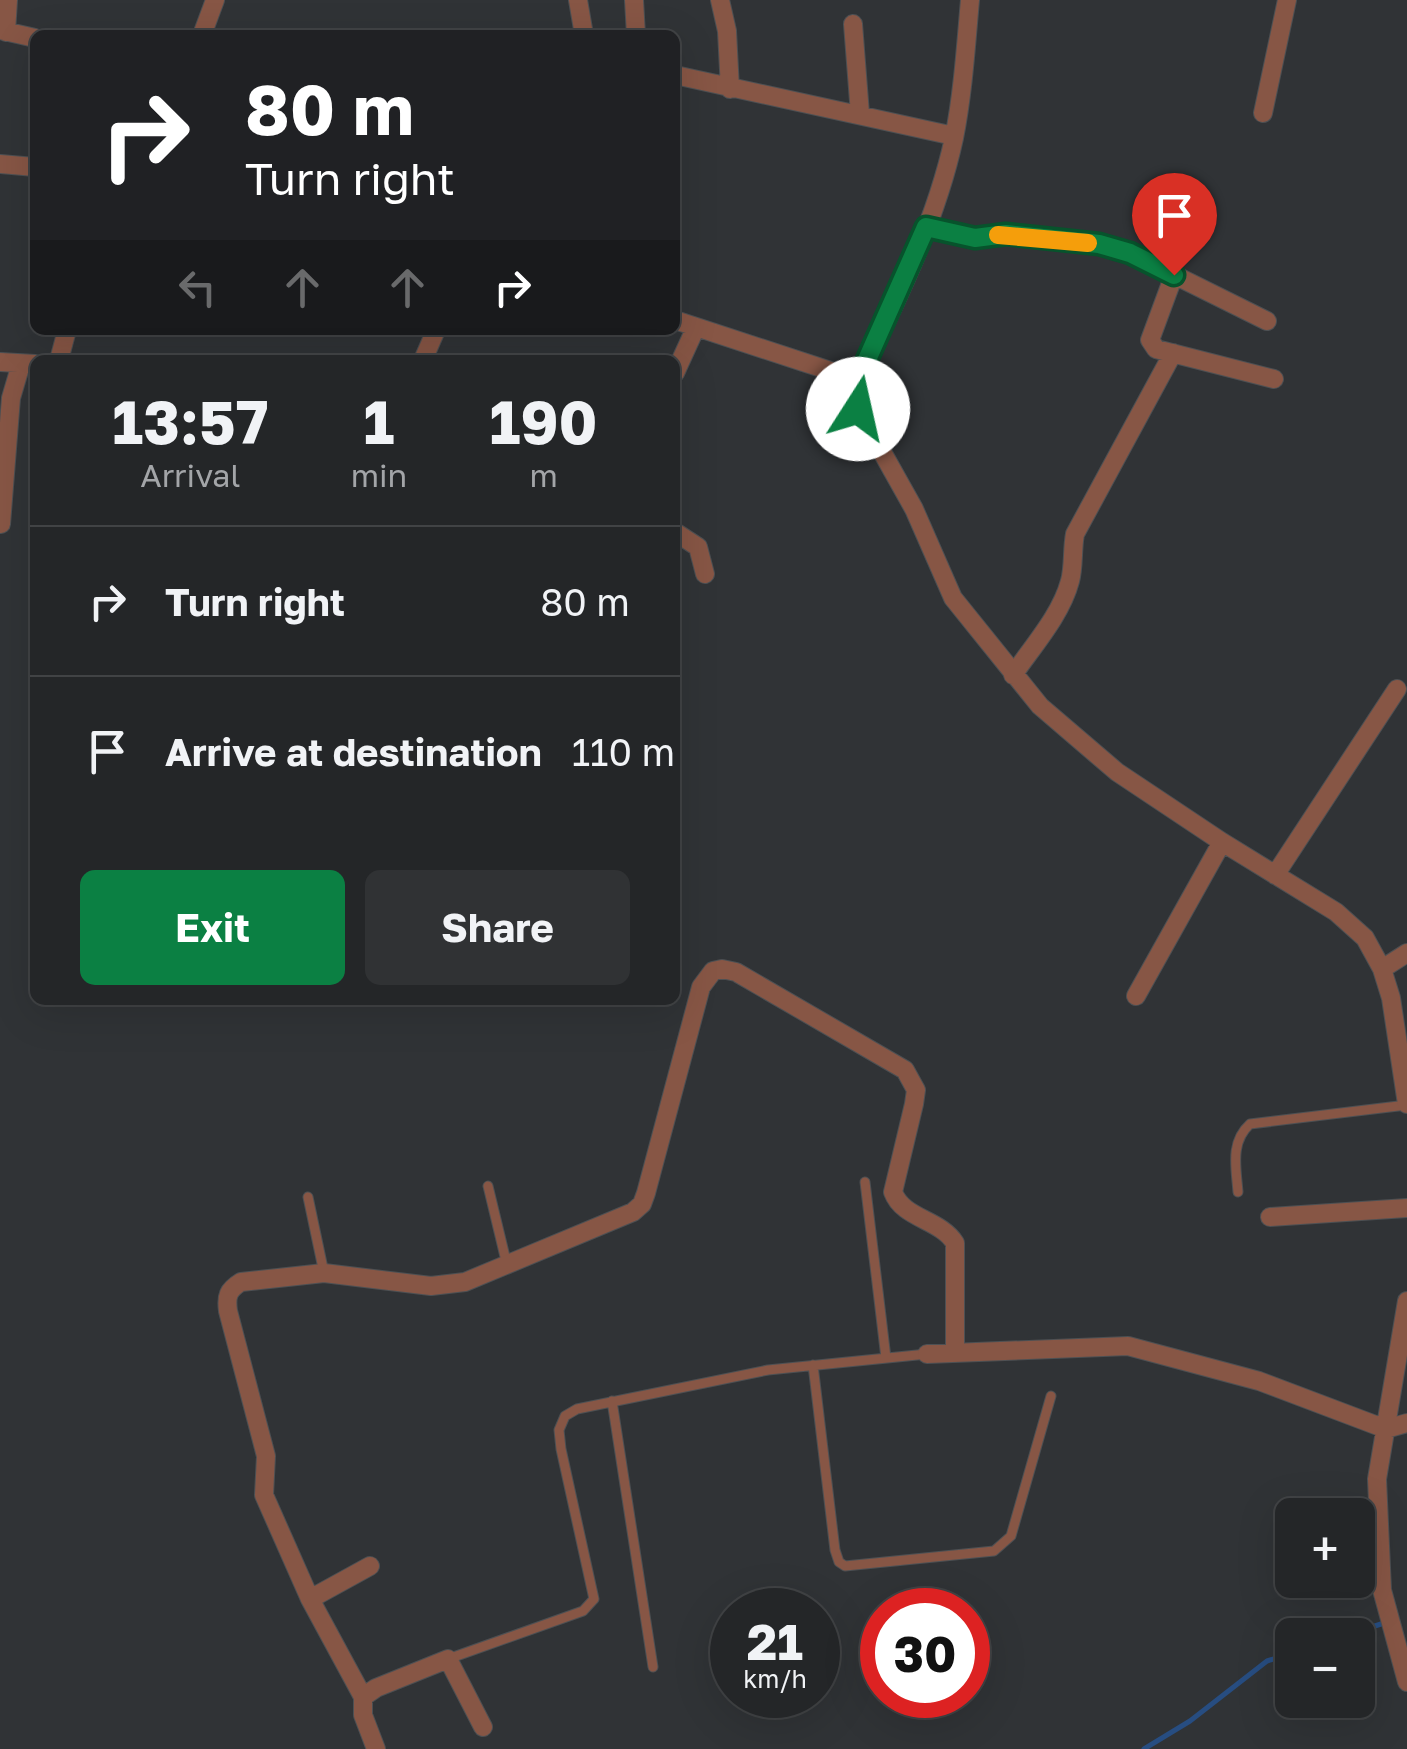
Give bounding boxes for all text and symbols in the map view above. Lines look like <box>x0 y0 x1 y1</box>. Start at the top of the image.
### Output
text: 80 m <box>245 66 414 150</box>
icon: right <box>80 70 210 200</box>
text: Turn right <box>245 151 455 205</box>
pin <box>1132 173 1217 276</box>
icon: arrive <box>1147 188 1202 243</box>
icon: left <box>170 260 225 315</box>
icon: ahead <box>275 260 330 315</box>
icon: ahead <box>380 260 435 315</box>
icon: right <box>485 260 540 315</box>
position arrow <box>806 357 910 461</box>
text: 13:57 <box>112 385 268 457</box>
text: 1 <box>364 385 394 457</box>
text: 190 <box>490 385 598 457</box>
text: Arrival <box>140 456 240 494</box>
text: min <box>351 456 407 494</box>
text: m <box>529 456 558 494</box>
icon: right <box>80 574 135 629</box>
text: Turn right <box>165 579 345 624</box>
text: 80 m <box>540 579 630 624</box>
icon: arrive <box>80 724 135 779</box>
text: Arrive at destination <box>165 729 542 774</box>
text: 110 m <box>572 729 675 774</box>
button: Exit <box>80 870 345 985</box>
button: Share <box>365 870 630 985</box>
map controls <box>1275 1498 1375 1718</box>
button: + <box>1275 1498 1375 1598</box>
speed limit sign: 30 <box>860 1588 990 1718</box>
text: 21 <box>747 1611 803 1671</box>
button: − <box>1275 1618 1375 1718</box>
text: km/h <box>743 1663 807 1694</box>

